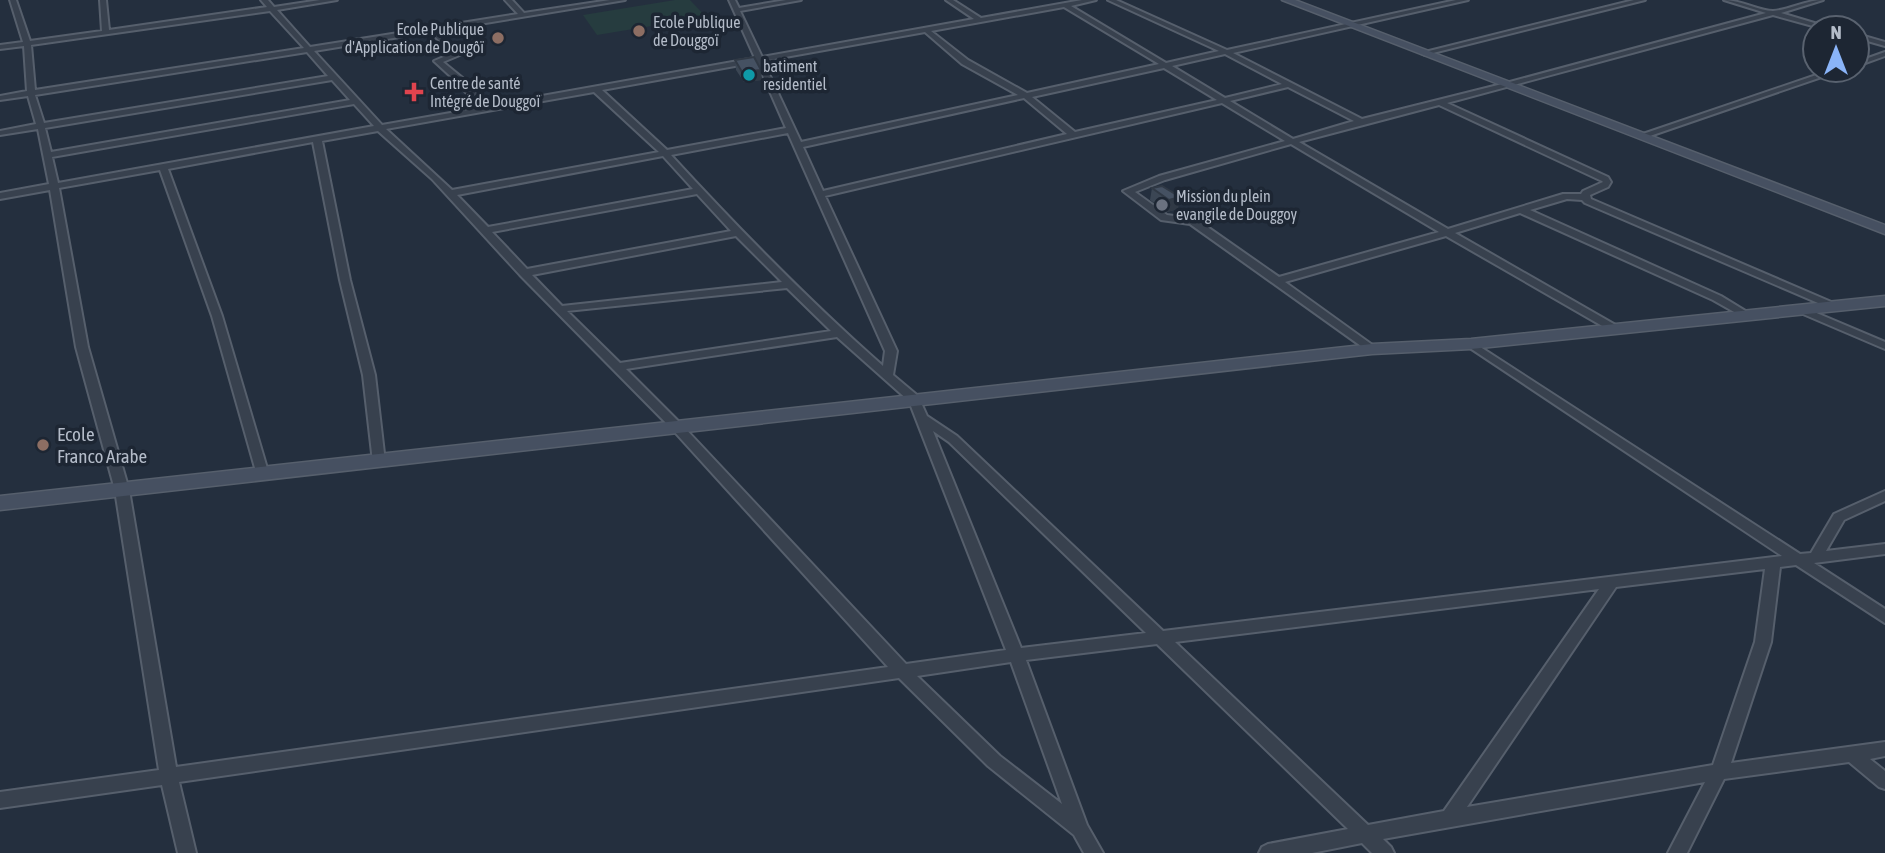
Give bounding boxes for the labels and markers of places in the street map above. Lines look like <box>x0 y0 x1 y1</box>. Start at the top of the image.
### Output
place label: Ecole Publique de Douggoï <box>653 13 740 50</box>
place label: Ecole Publique d'Application de Dougôï <box>345 20 484 57</box>
marker: Ecole Publique de Douggoï <box>631 23 647 39</box>
marker: Ecole Publique d'Application de Dougôï <box>490 30 506 46</box>
place label: batiment residentiel <box>763 57 827 93</box>
marker: batiment residentiel <box>741 67 757 83</box>
place label: Centre de santé Intégré de Douggoï <box>430 74 540 111</box>
marker: Centre de santé Intégré de Douggoï <box>404 82 424 102</box>
place label: Mission du plein evangile de Douggoy <box>1176 187 1298 224</box>
marker: Mission du plein evangile de Douggoy <box>1154 197 1170 213</box>
place label: Ecole Franco Arabe <box>57 423 147 467</box>
marker: Ecole Franco Arabe <box>35 437 51 453</box>

